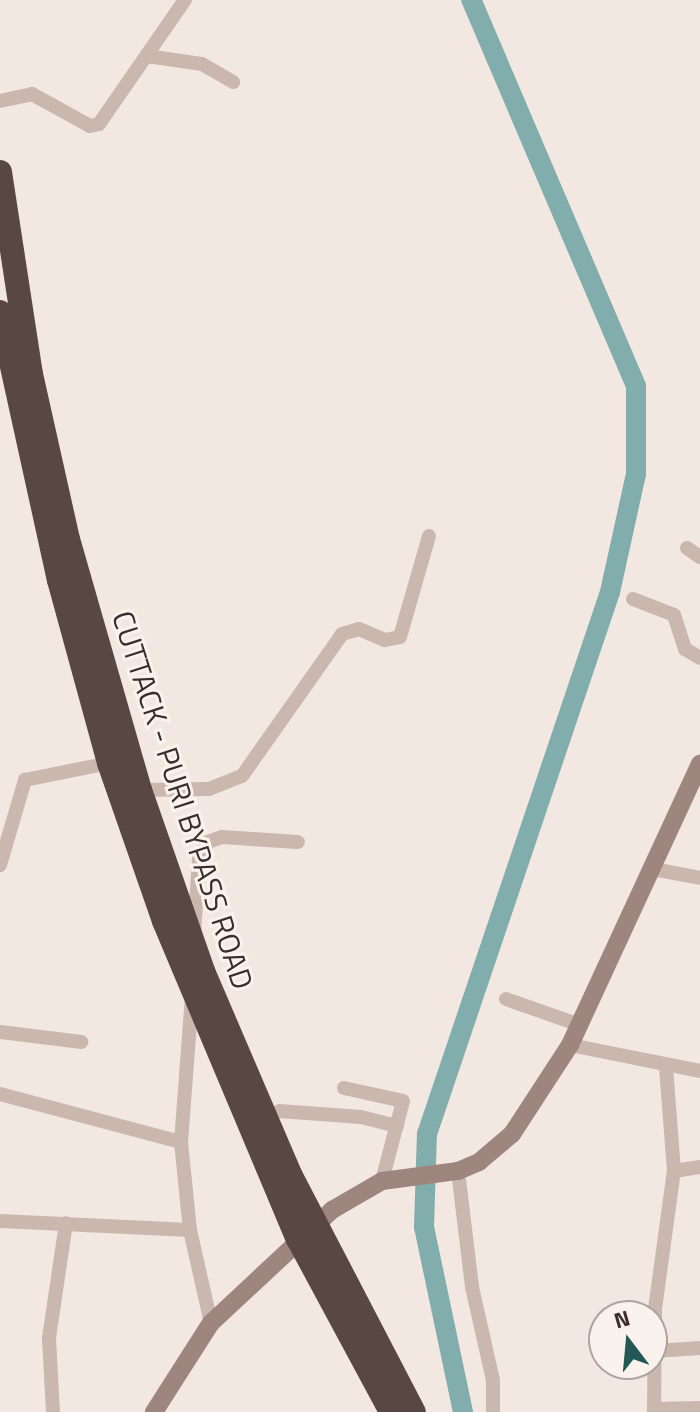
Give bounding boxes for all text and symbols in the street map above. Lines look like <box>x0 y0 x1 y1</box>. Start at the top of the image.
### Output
street label: CUTTACK - PURI BYPASS ROAD <box>105 606 261 994</box>
north arrow <box>588 1300 668 1380</box>
text: N <box>610 1300 634 1337</box>

